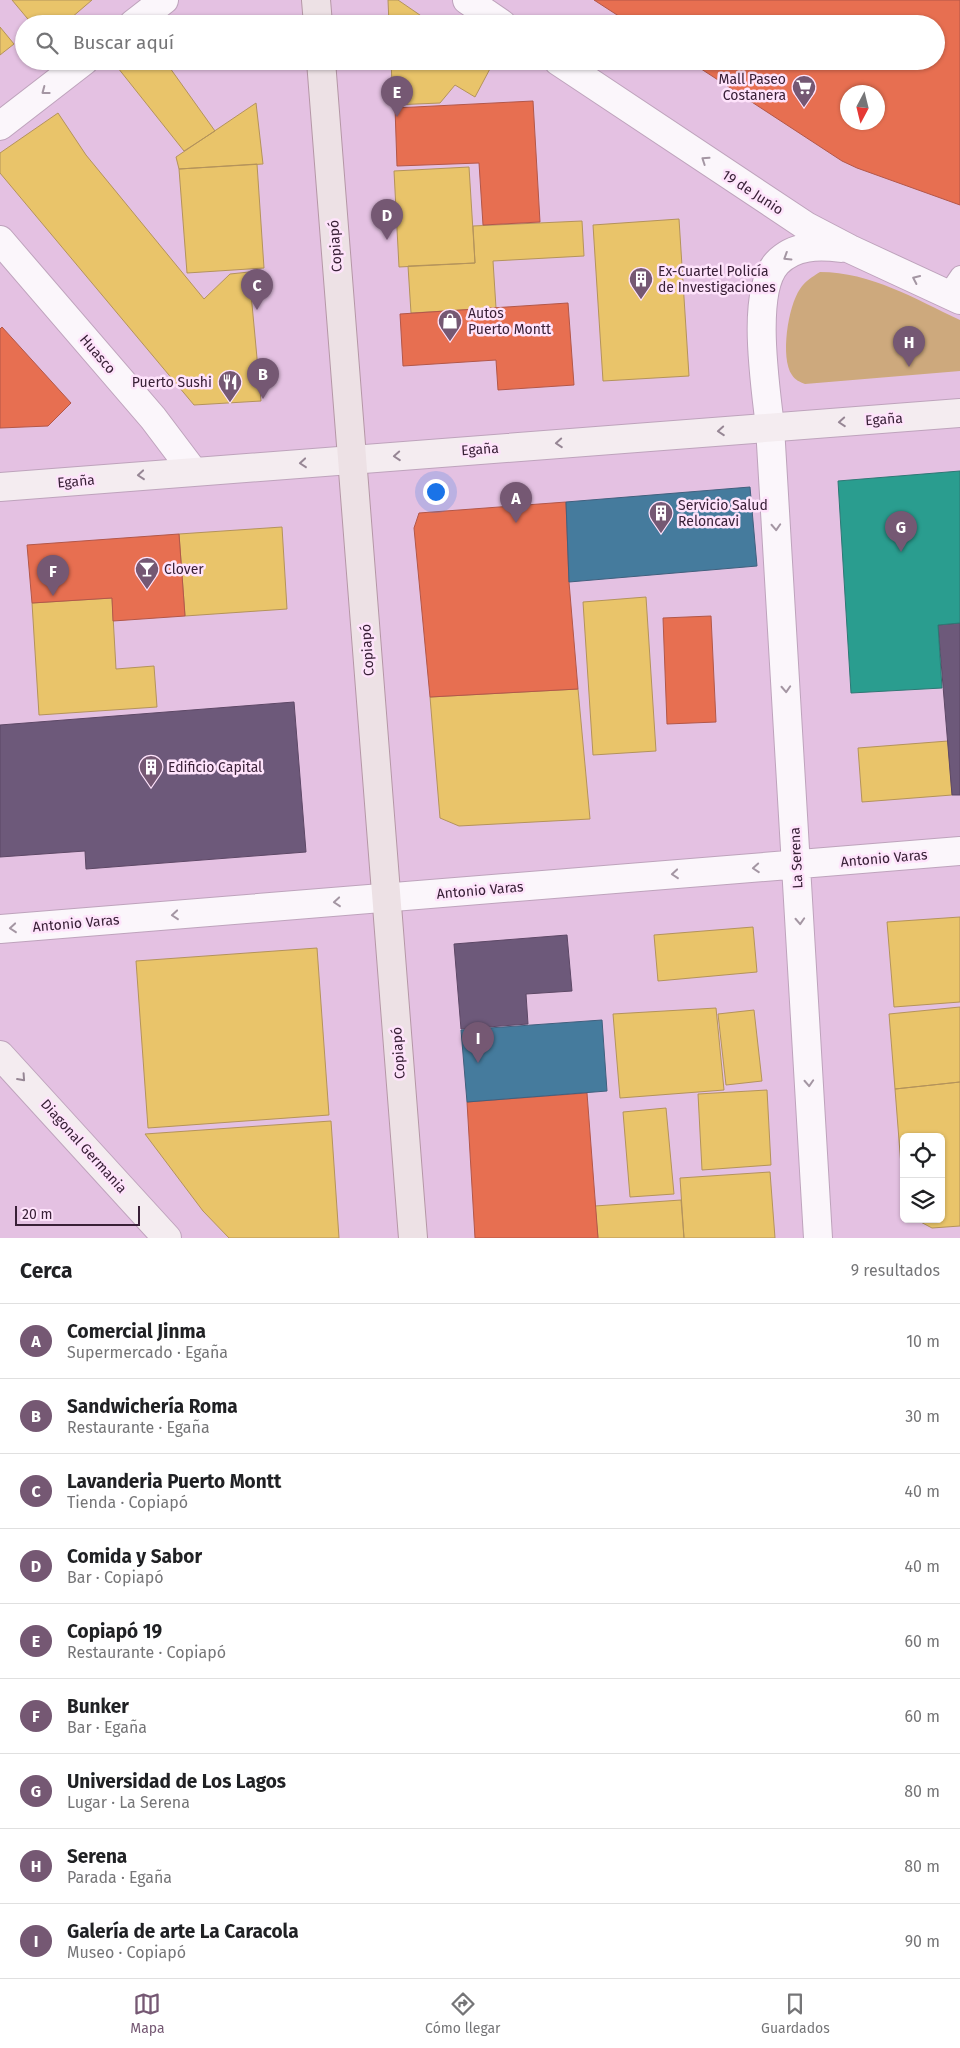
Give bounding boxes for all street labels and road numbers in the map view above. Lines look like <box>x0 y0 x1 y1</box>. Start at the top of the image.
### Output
street label: 19 de Junio <box>719 166 787 218</box>
street label: Copiapó <box>325 219 346 273</box>
street label: Huasco <box>76 331 119 377</box>
street label: Egaña <box>865 410 903 429</box>
street label: Egaña <box>461 440 499 459</box>
street label: Egaña <box>57 471 96 492</box>
street label: Copiapó <box>357 623 378 677</box>
street label: La Serena <box>786 827 807 889</box>
street label: Antonio Varas <box>840 846 929 871</box>
street label: Antonio Varas <box>436 878 525 903</box>
street label: Antonio Varas <box>32 911 121 936</box>
street label: Copiapó <box>388 1026 409 1080</box>
street label: Diagonal Germania <box>37 1096 130 1197</box>

